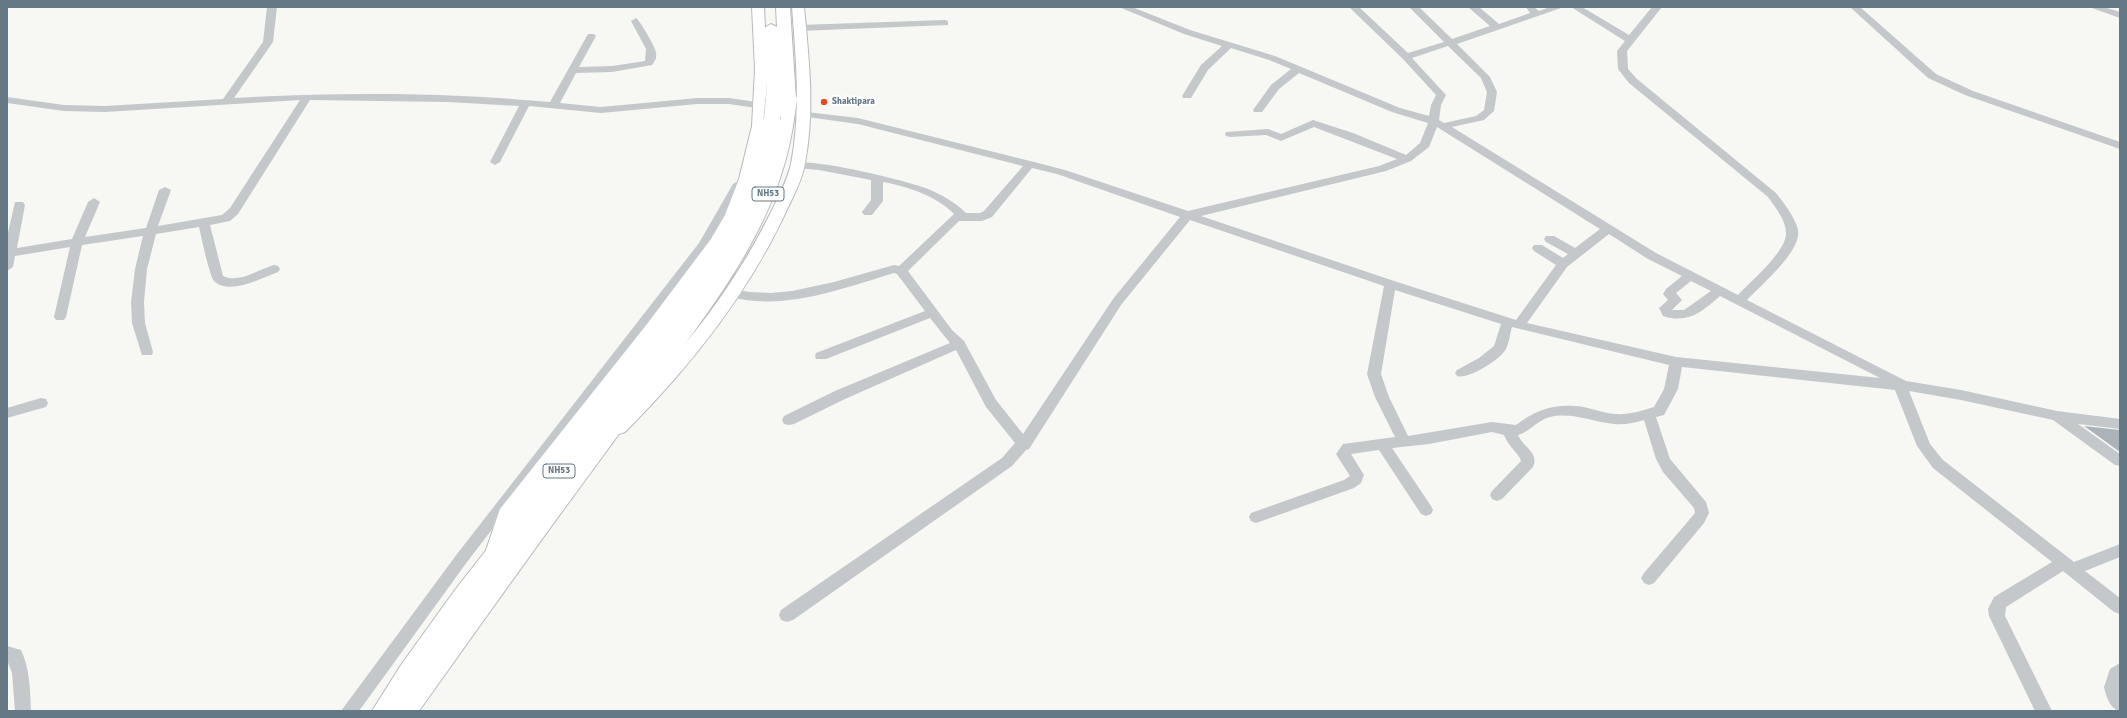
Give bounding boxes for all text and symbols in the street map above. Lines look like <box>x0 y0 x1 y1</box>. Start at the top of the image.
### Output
marker: Shaktipara <box>819 97 829 107</box>
place label: Shaktipara <box>832 97 875 107</box>
road number: NH53 <box>752 187 784 201</box>
road number: NH53 <box>543 464 575 478</box>

